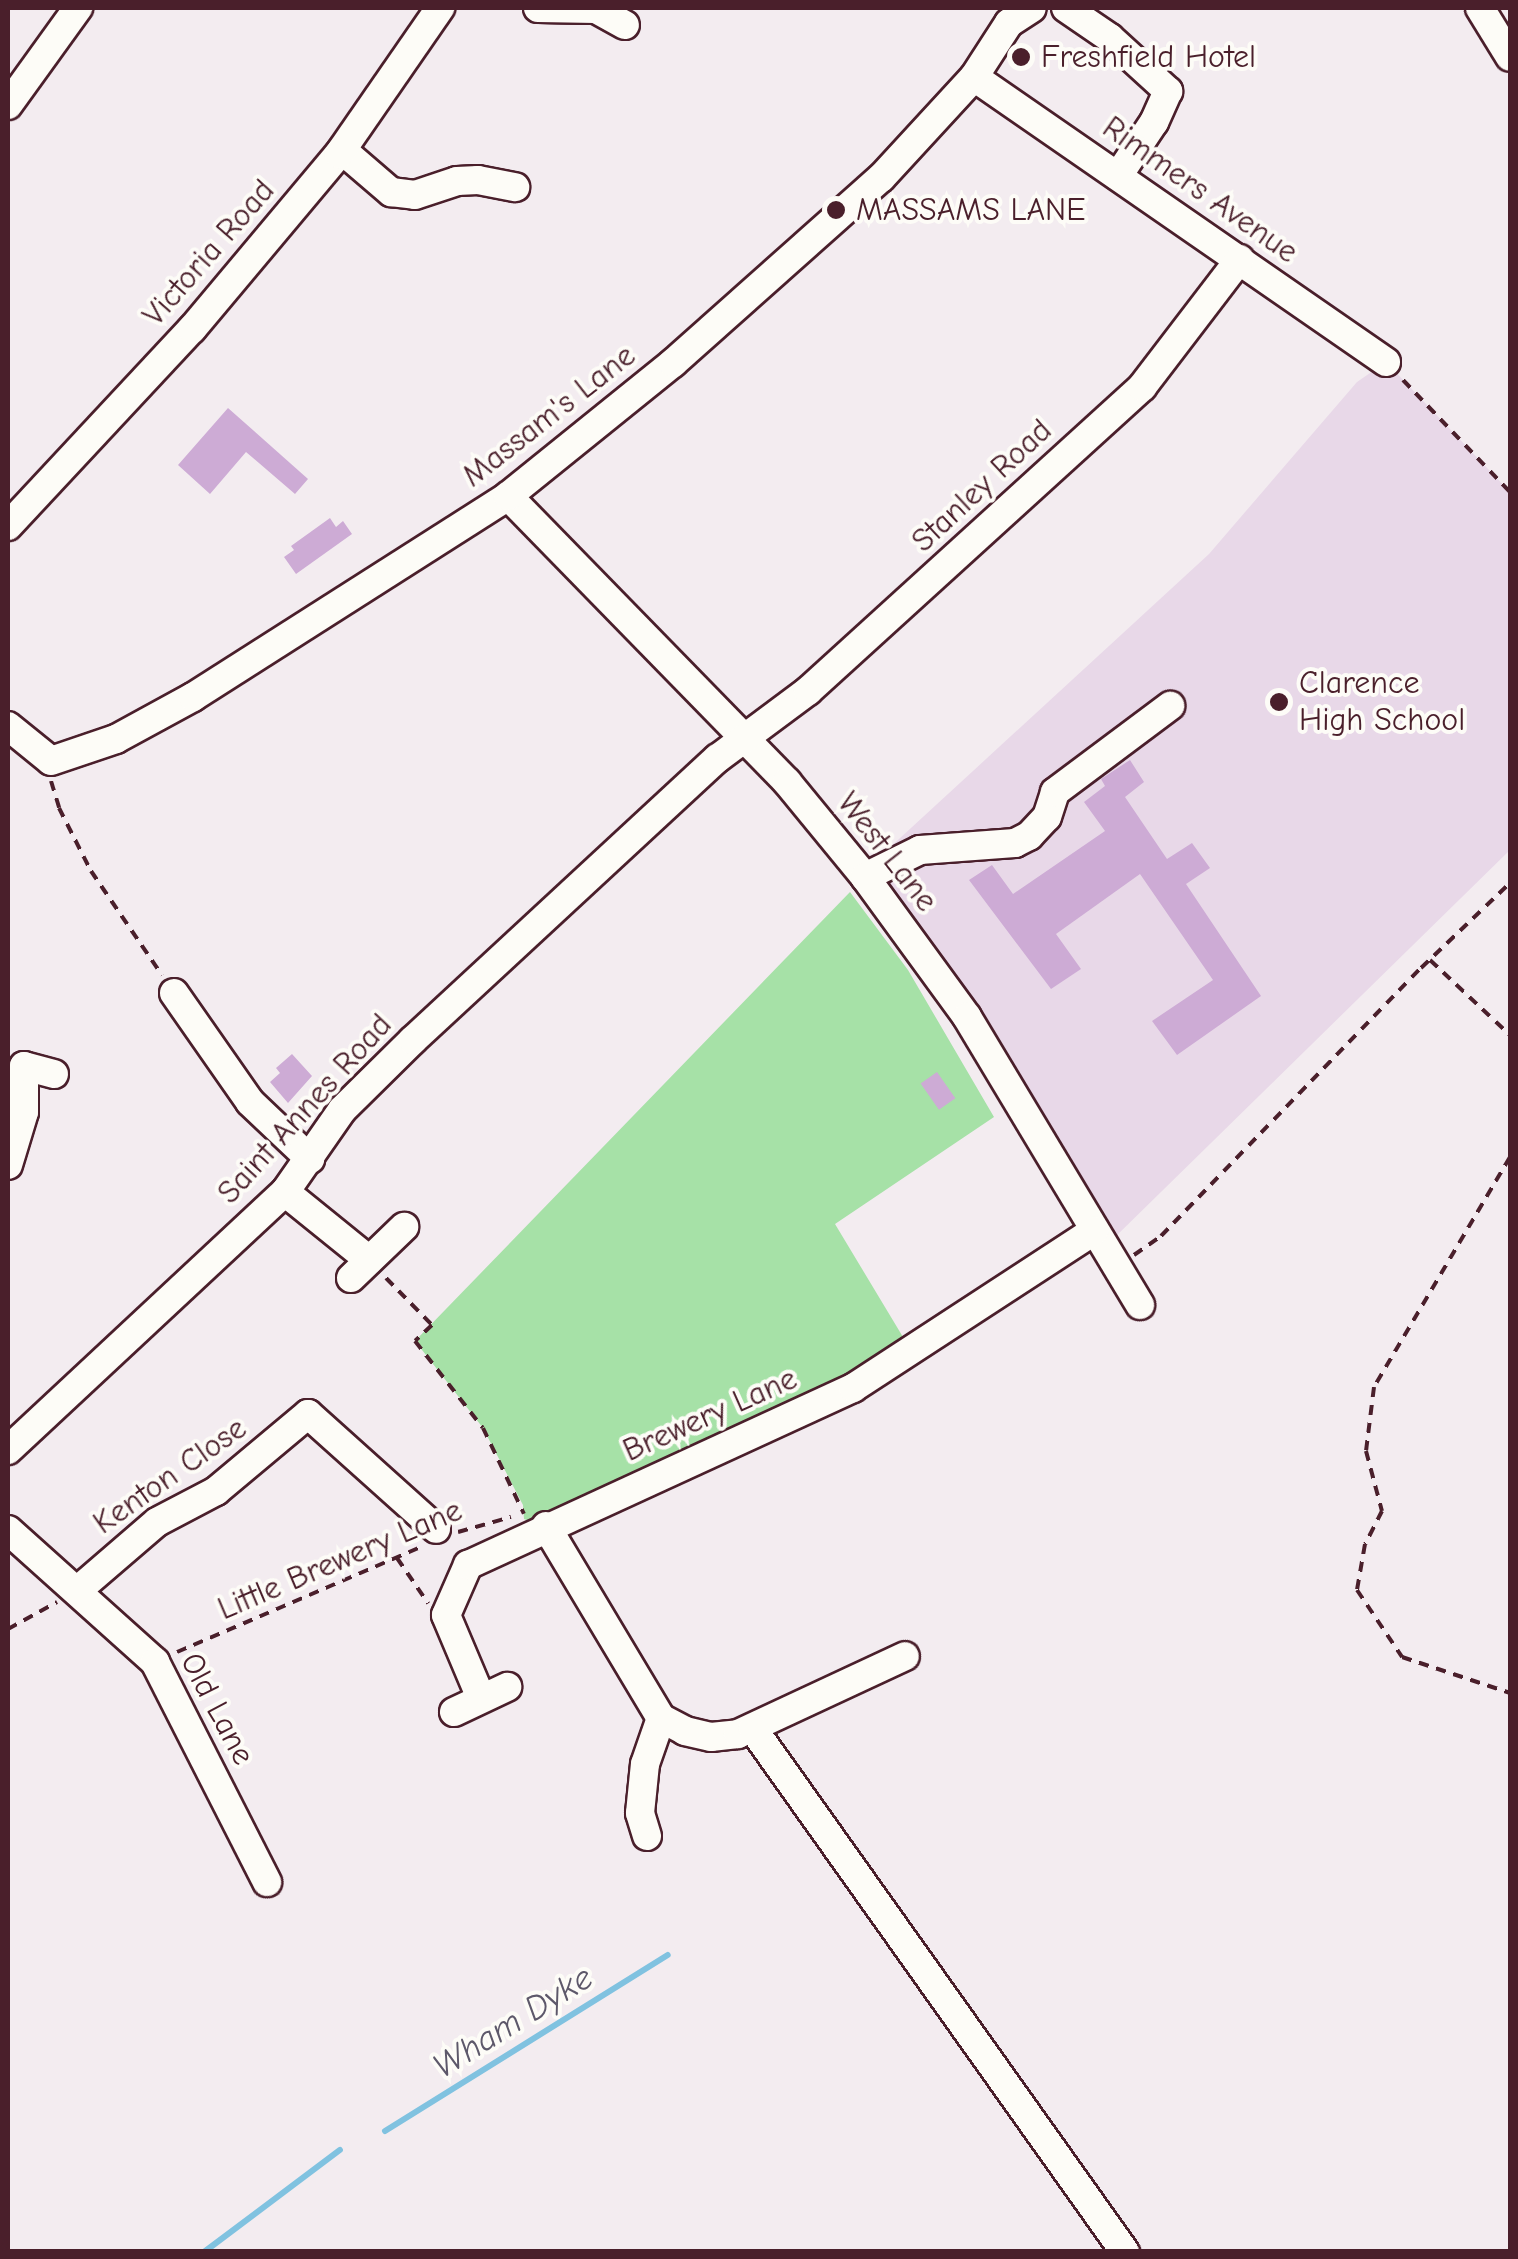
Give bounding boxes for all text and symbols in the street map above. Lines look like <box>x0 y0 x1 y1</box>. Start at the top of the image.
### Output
place label: Freshfield Hotel <box>1041 38 1256 76</box>
marker: Freshfield Hotel <box>1010 46 1032 68</box>
street label: Rimmers Avenue <box>1095 108 1305 272</box>
street label: Victoria Road <box>135 172 283 334</box>
place label: MASSAMS LANE <box>856 191 1085 229</box>
marker: MASSAMS LANE <box>825 199 847 221</box>
street label: Massam's Lane <box>455 337 643 495</box>
street label: Stanley Road <box>904 412 1060 560</box>
place label: Clarence High School <box>1299 665 1465 740</box>
marker: Clarence High School <box>1268 691 1290 713</box>
street label: West Lane <box>829 785 945 919</box>
street label: Saint Annes Road <box>210 1006 400 1212</box>
street label: Brewery Lane <box>617 1360 803 1470</box>
street label: Kenton Close <box>86 1409 254 1543</box>
street label: Little Brewery Lane <box>212 1491 468 1629</box>
street label: Old Lane <box>172 1647 262 1771</box>
water label: Wham Dyke <box>425 1956 601 2088</box>

